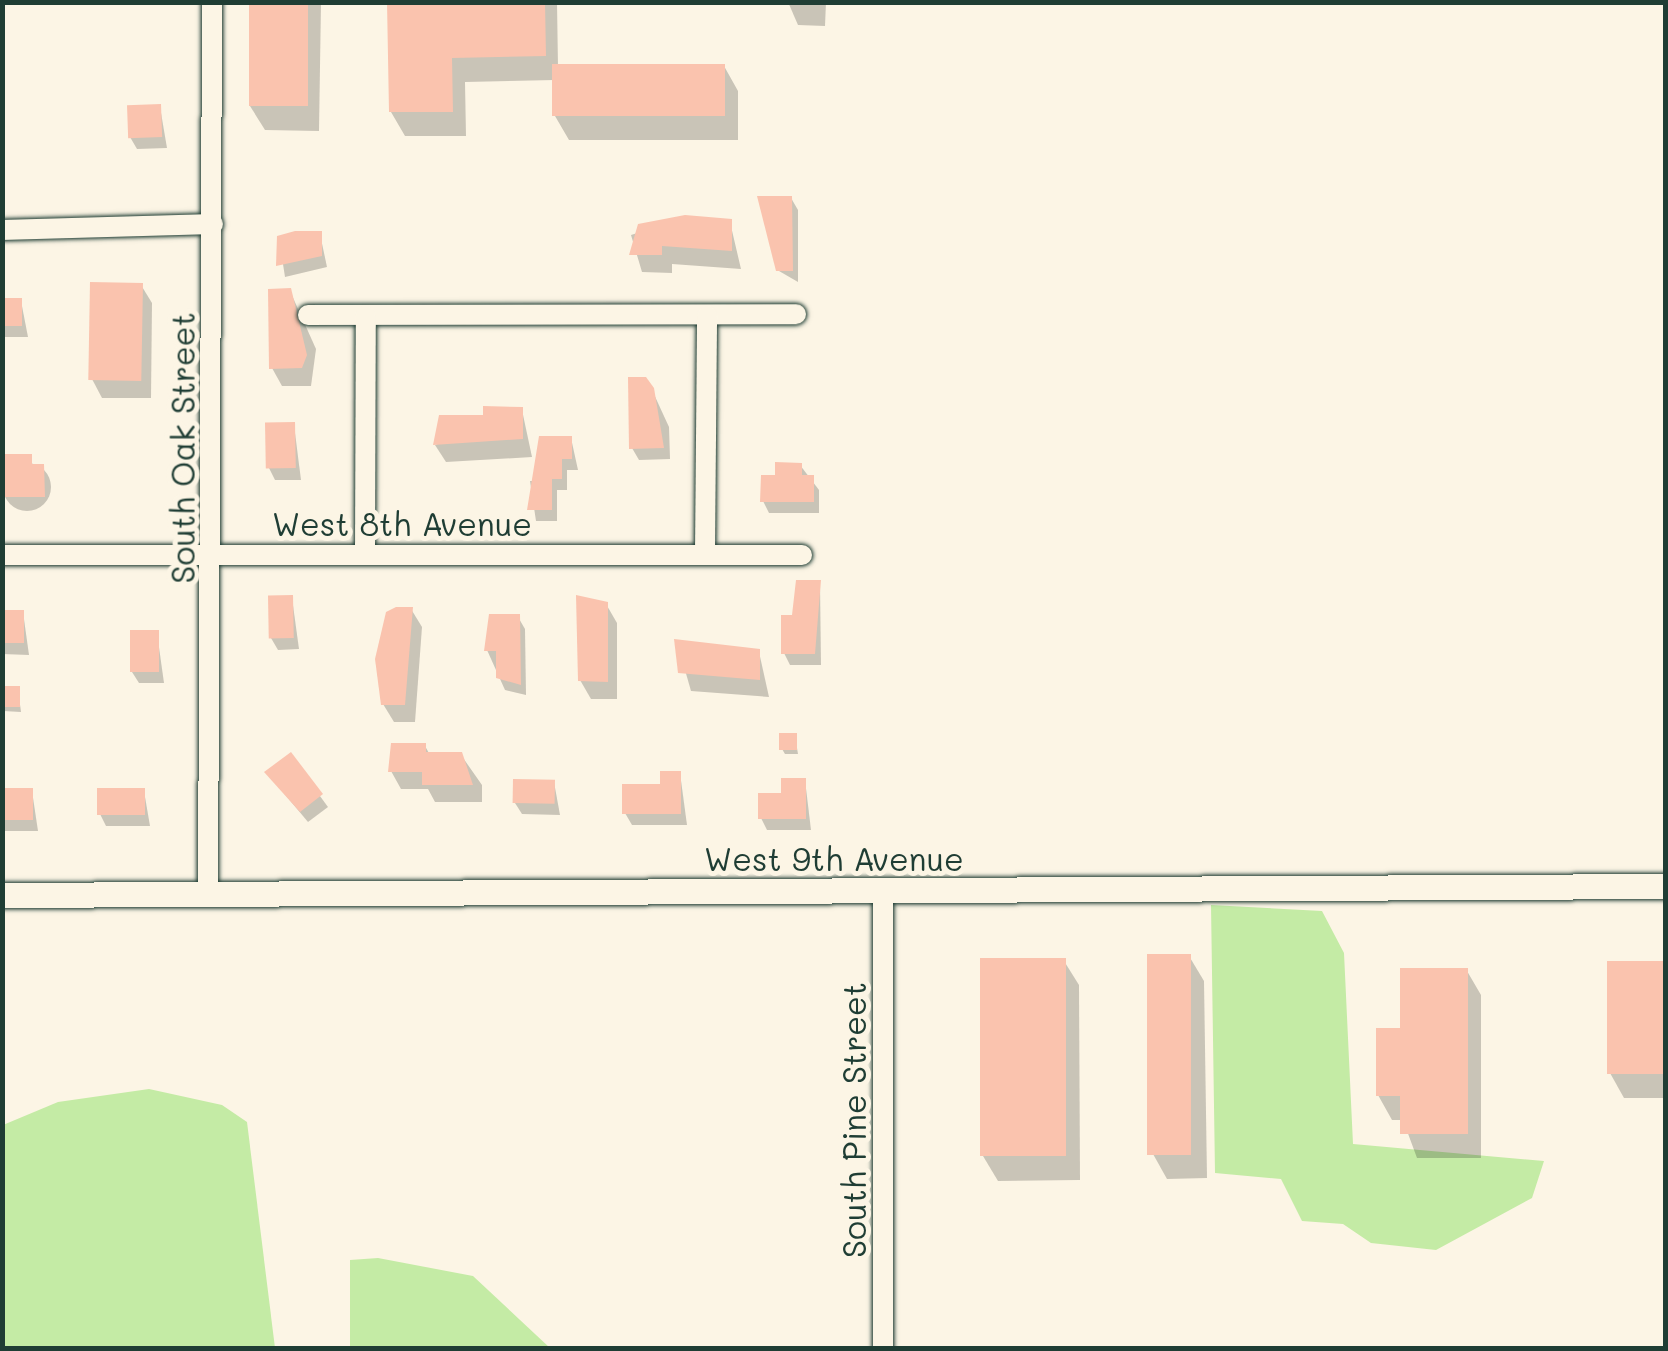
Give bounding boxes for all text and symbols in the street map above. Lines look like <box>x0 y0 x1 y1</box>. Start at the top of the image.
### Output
street label: South Oak Street <box>163 312 201 584</box>
street label: West 8th Avenue <box>272 504 532 542</box>
street label: West 9th Avenue <box>704 839 964 877</box>
street label: South Pine Street <box>834 982 872 1258</box>

